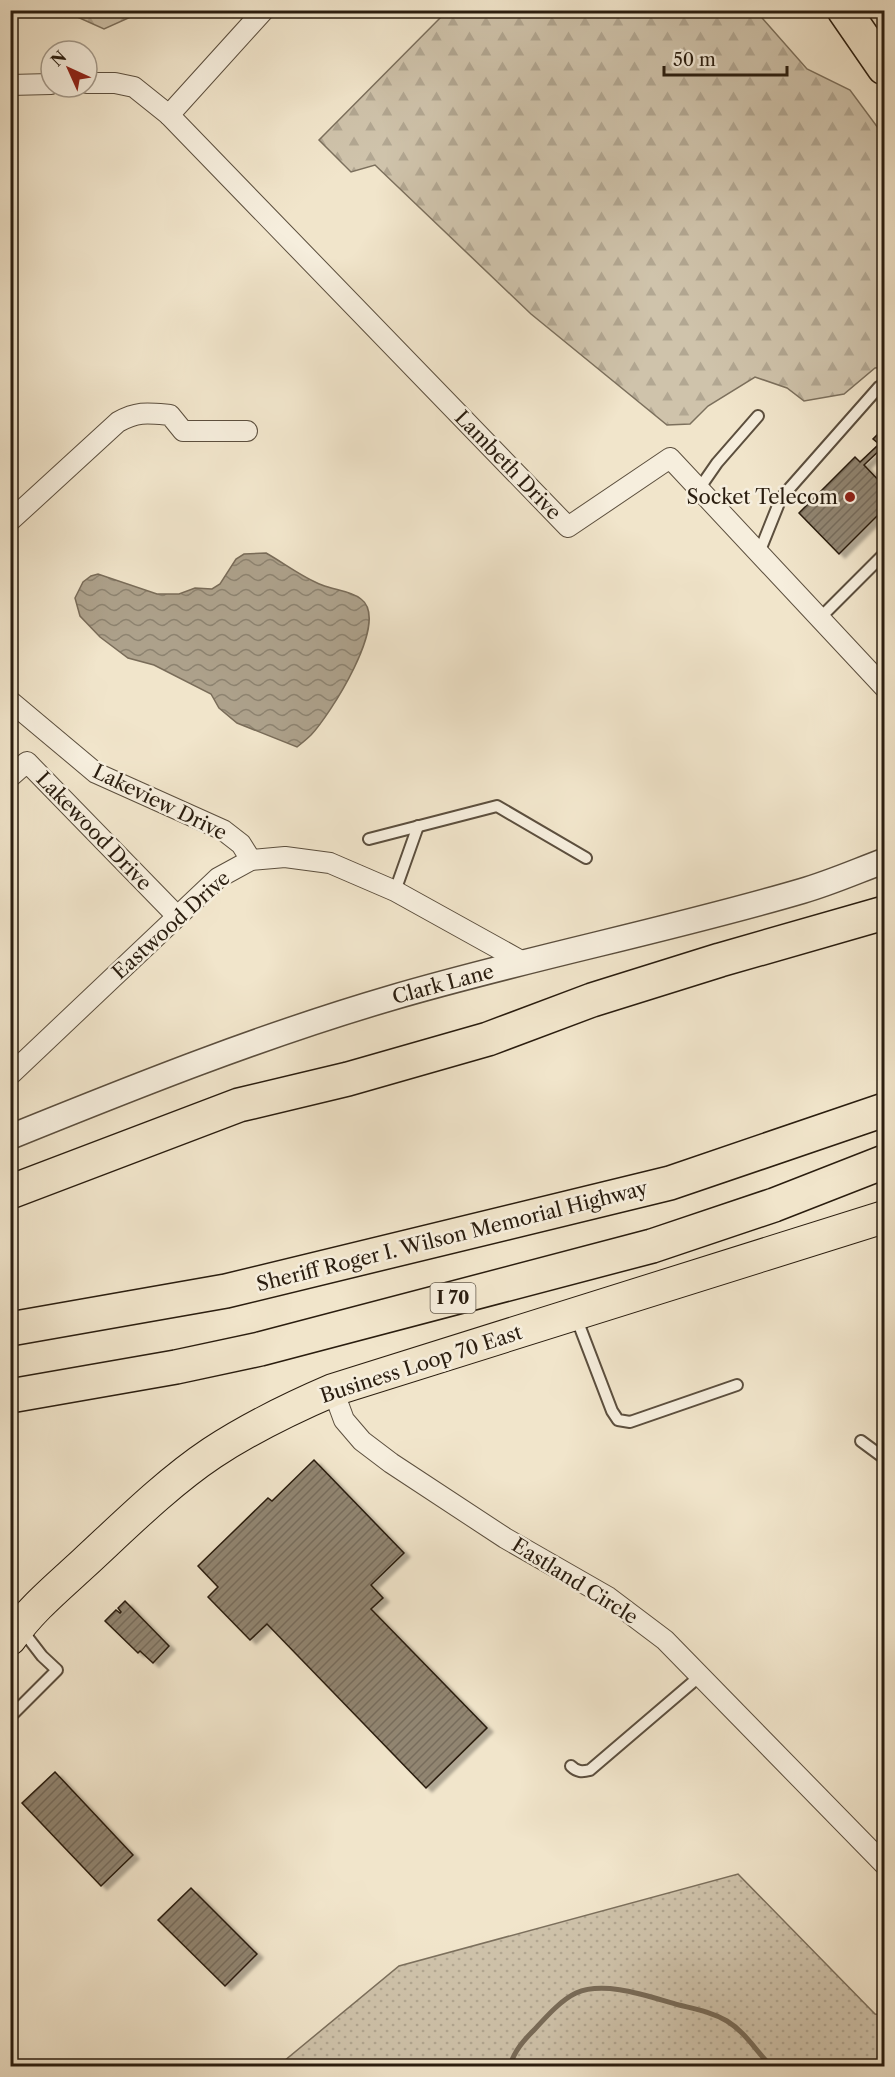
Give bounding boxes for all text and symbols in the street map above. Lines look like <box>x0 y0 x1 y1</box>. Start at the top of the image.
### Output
north arrow <box>39 39 99 99</box>
scale bar <box>664 39 787 77</box>
text: N <box>46 46 70 70</box>
text: 50 m <box>673 49 716 71</box>
street label: Lambeth Drive <box>450 405 566 525</box>
place label: Socket Telecom <box>687 485 838 509</box>
marker: Socket Telecom <box>843 490 857 504</box>
street label: Lakeview Drive <box>89 759 231 845</box>
street label: Lakewood Drive <box>31 767 157 895</box>
street label: Eastwood Drive <box>107 866 235 984</box>
street label: Clark Lane <box>390 959 496 1009</box>
street label: Sheriff Roger I. Wilson Memorial Highway <box>254 1176 651 1296</box>
road number: I 70 <box>430 1283 476 1313</box>
street label: Business Loop 70 East <box>317 1320 525 1408</box>
street label: Eastland Circle <box>508 1533 642 1629</box>

